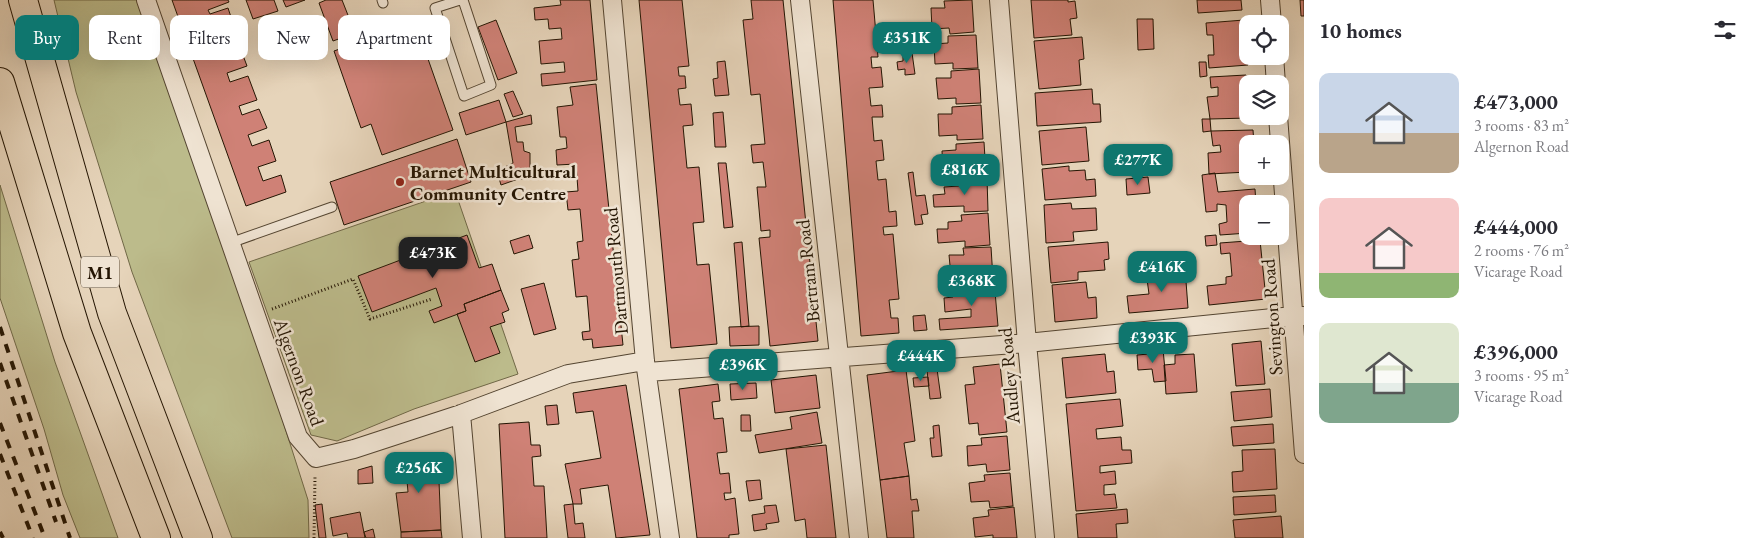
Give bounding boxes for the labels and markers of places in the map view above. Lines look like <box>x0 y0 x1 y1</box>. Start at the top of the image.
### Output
pin: £351K <box>872 22 942 64</box>
pin: £277K <box>1103 144 1173 186</box>
pin: £816K <box>930 154 1000 196</box>
place label: Barnet Multicultural Community Centre <box>410 159 577 206</box>
marker: Barnet Multicultural Community Centre <box>394 176 406 188</box>
pin: £473K <box>398 236 468 279</box>
pin: £416K <box>1127 250 1197 293</box>
pin: £368K <box>937 264 1007 307</box>
pin: £393K <box>1118 322 1188 364</box>
pin: £444K <box>886 340 956 382</box>
pin: £396K <box>708 348 778 391</box>
pin: £256K <box>384 452 454 494</box>

